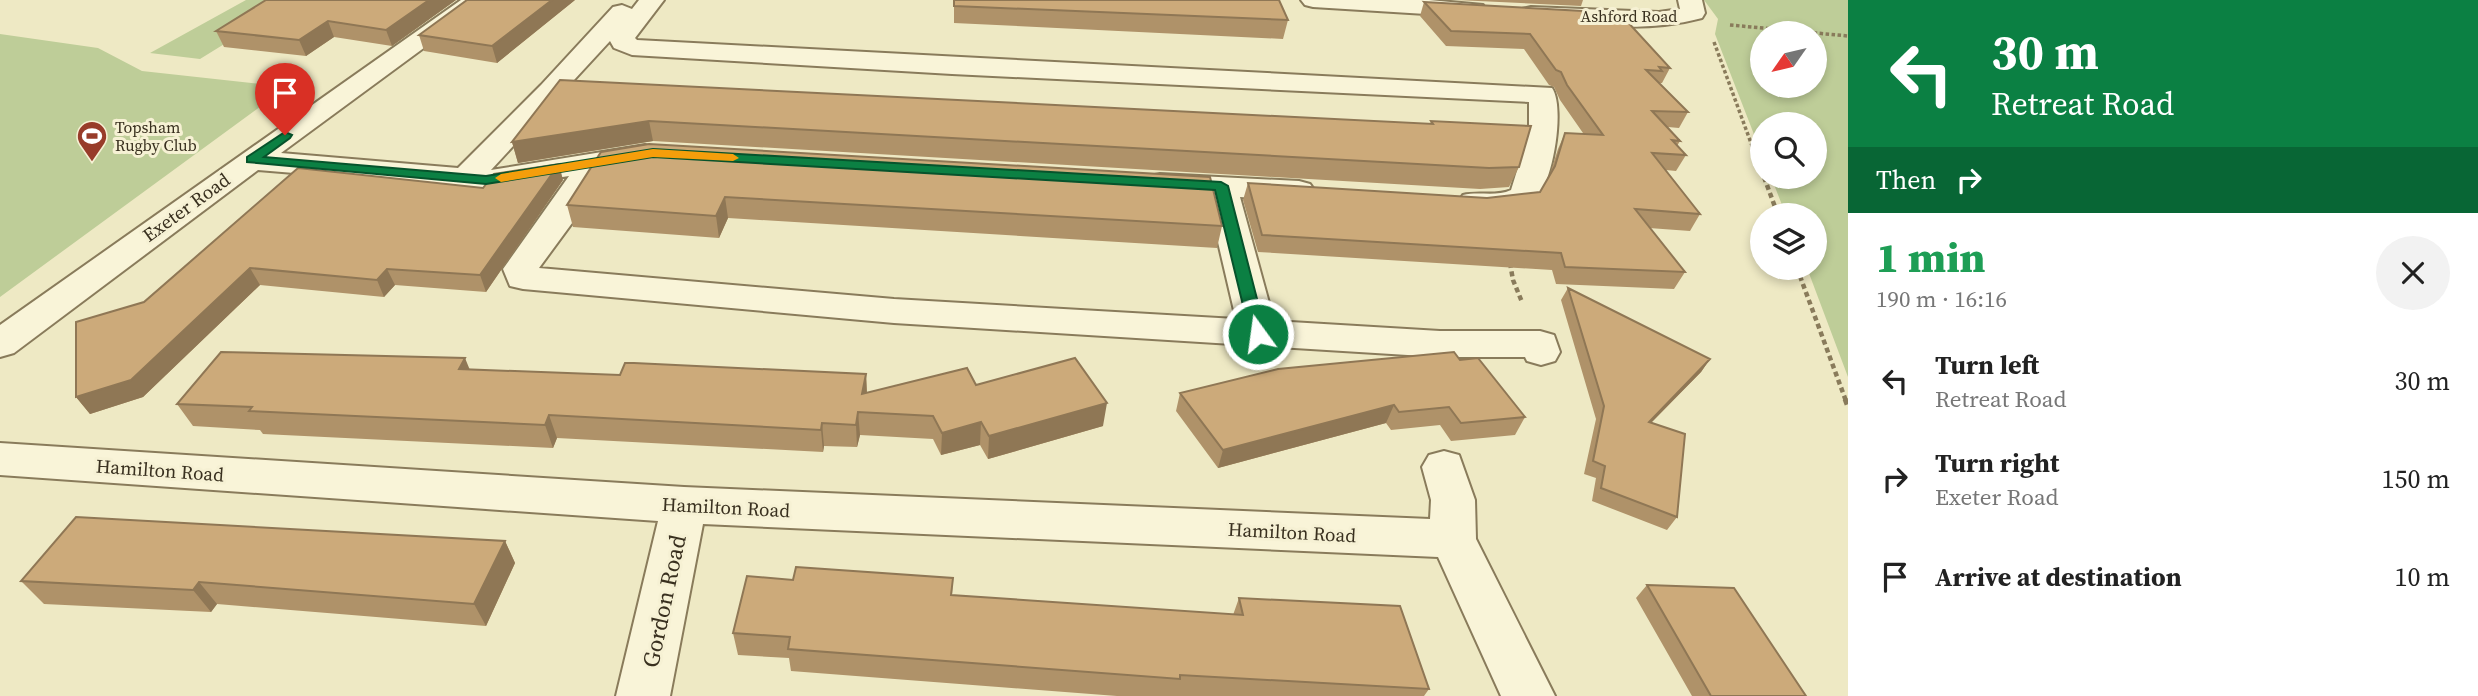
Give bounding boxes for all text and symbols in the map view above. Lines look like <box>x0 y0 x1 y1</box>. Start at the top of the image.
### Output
street label: Ashford Road <box>1581 5 1677 27</box>
text: 30 m <box>1991 18 2099 85</box>
north arrow <box>1750 21 1827 98</box>
map controls <box>1750 21 1827 280</box>
icon: left <box>1876 28 1967 119</box>
pin <box>255 63 315 135</box>
icon: arrive <box>266 74 304 112</box>
text: Retreat Road <box>1991 82 2174 126</box>
button: search <box>1750 112 1827 189</box>
place label: Topsham Rugby Club <box>115 116 197 156</box>
sports icon: Topsham Rugby Club <box>75 119 109 163</box>
icon: right <box>1950 161 1988 199</box>
text: Then <box>1876 162 1936 198</box>
street label: Exeter Road <box>137 166 235 248</box>
button: layers <box>1750 203 1827 280</box>
text: 1 min <box>1876 228 1986 286</box>
button: close <box>2376 236 2450 310</box>
text: 190 m · 16:16 <box>1876 283 2007 315</box>
position arrow <box>1221 297 1295 371</box>
text: Turn left <box>1935 347 2039 383</box>
icon: left <box>1876 362 1914 400</box>
text: 30 m <box>2395 363 2450 399</box>
text: Retreat Road <box>1935 383 2067 415</box>
text: Turn right <box>1935 445 2059 481</box>
street label: Hamilton Road <box>95 453 225 487</box>
icon: right <box>1876 460 1914 498</box>
text: 150 m <box>2382 461 2450 497</box>
text: Exeter Road <box>1935 481 2059 513</box>
street label: Hamilton Road <box>661 491 791 523</box>
street label: Hamilton Road <box>1227 516 1357 548</box>
street label: Gordon Road <box>634 532 694 670</box>
icon: arrive <box>1876 558 1914 596</box>
text: Arrive at destination <box>1935 559 2182 595</box>
text: 10 m <box>2395 559 2450 595</box>

